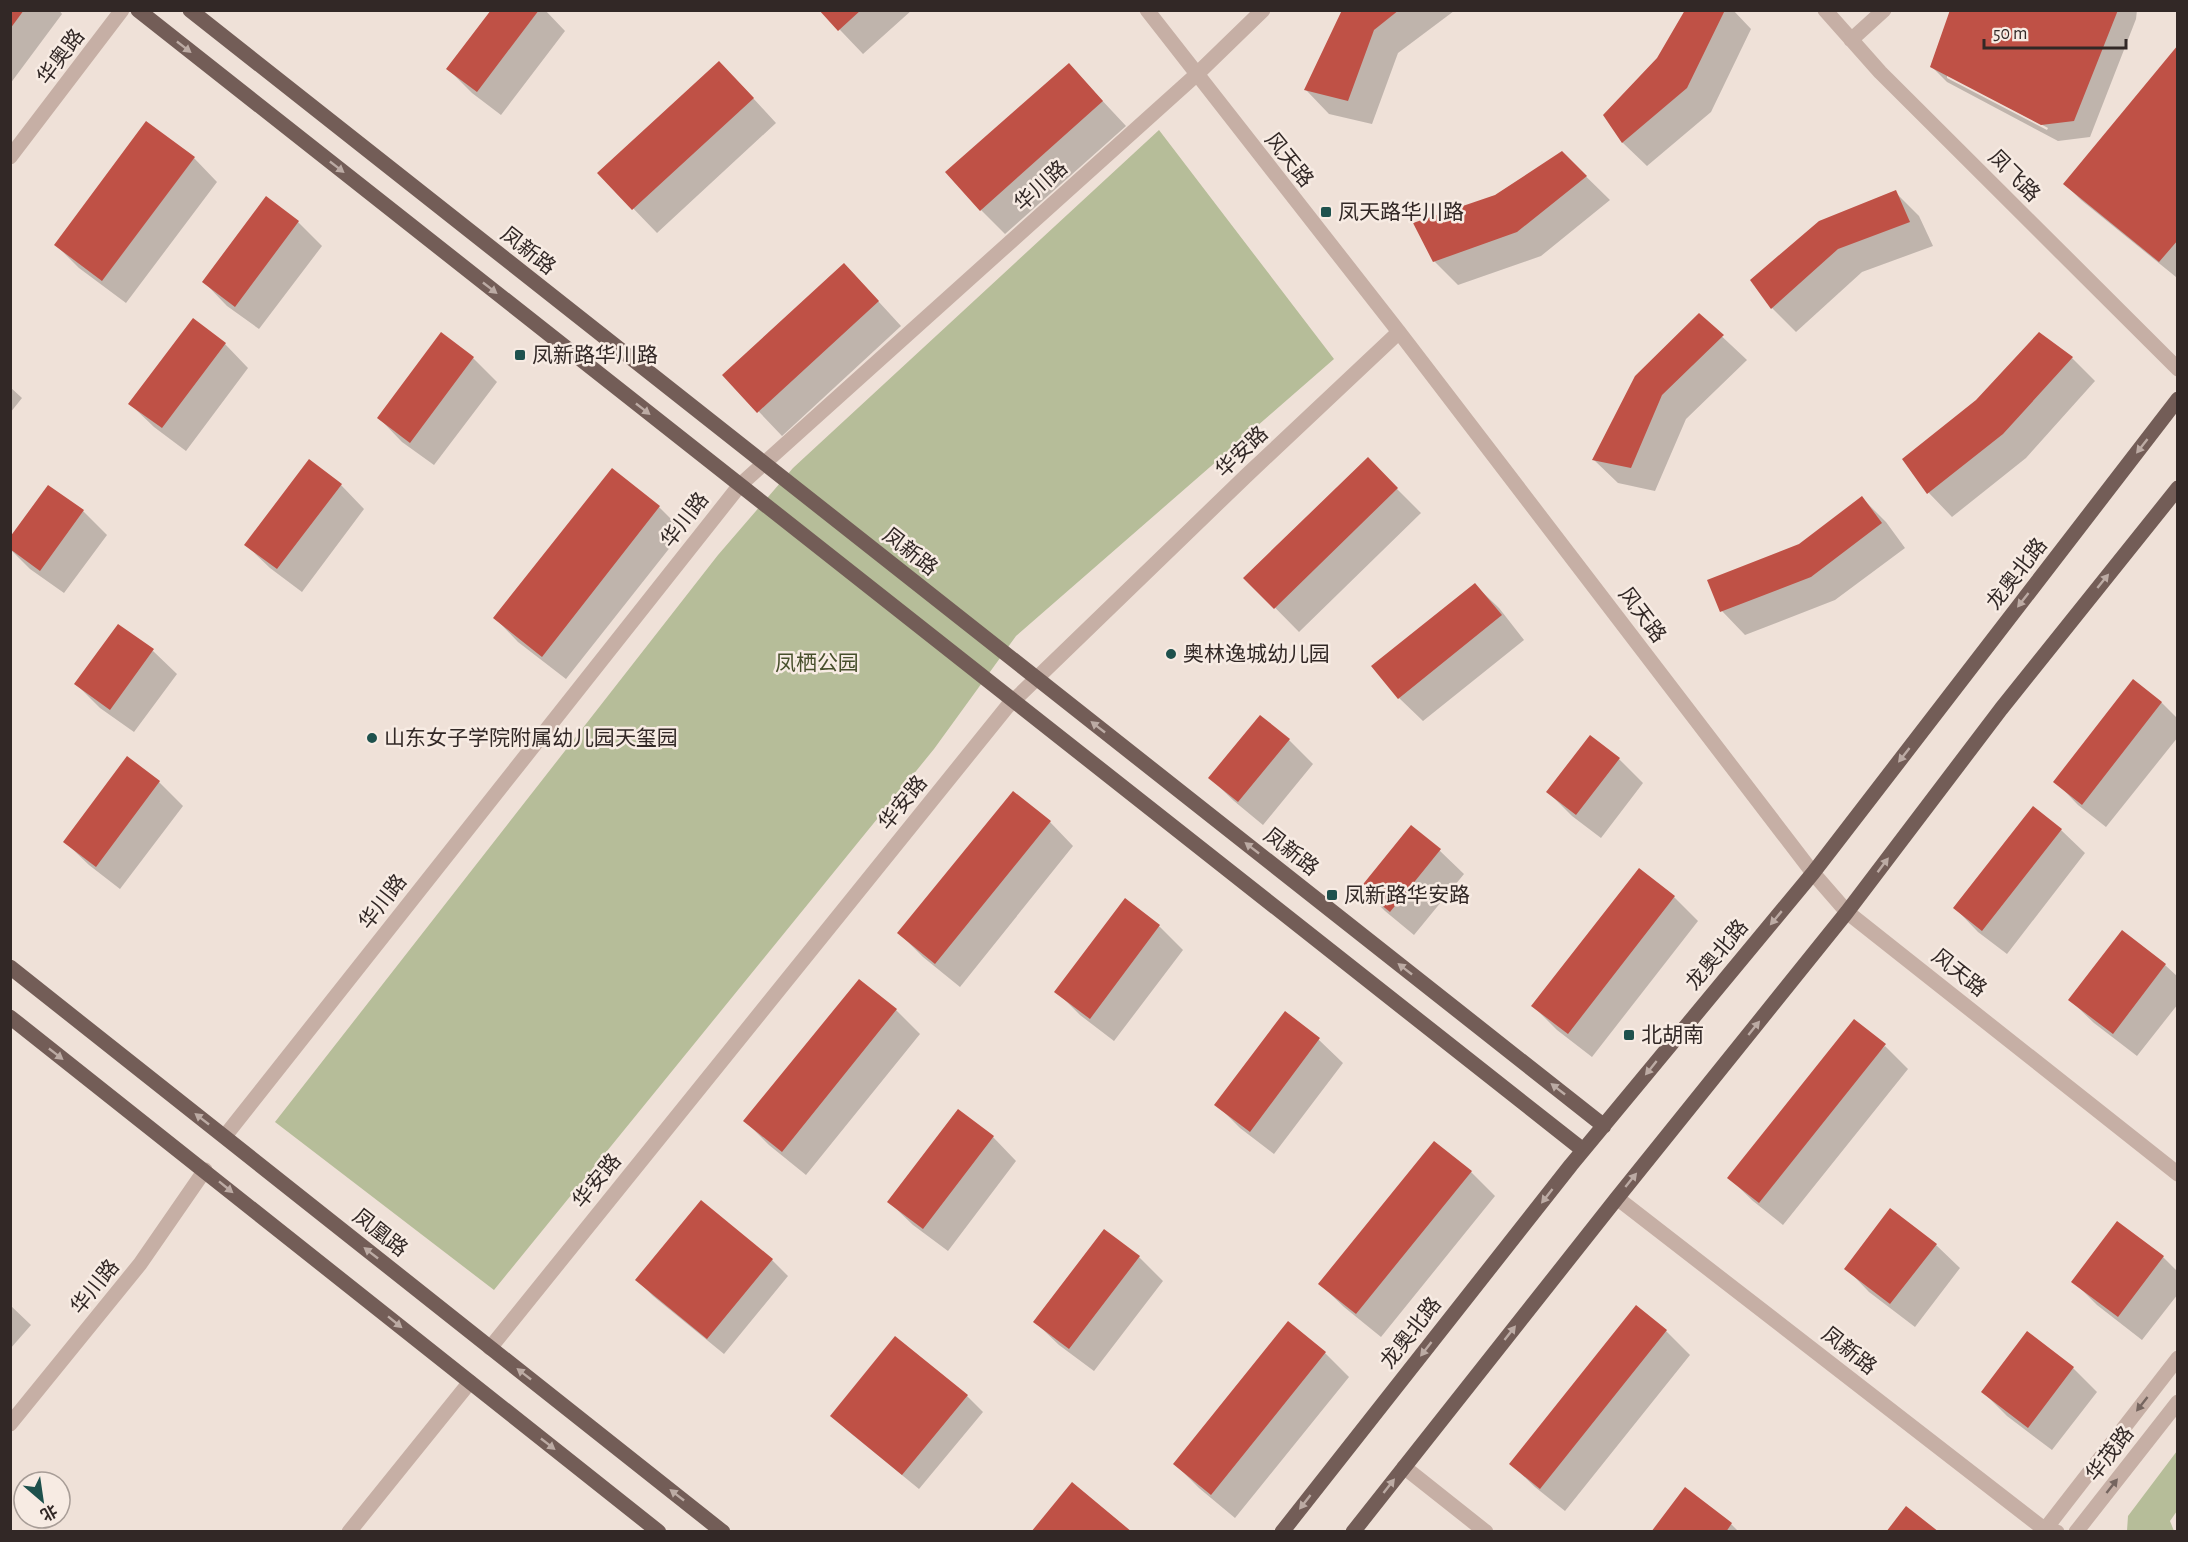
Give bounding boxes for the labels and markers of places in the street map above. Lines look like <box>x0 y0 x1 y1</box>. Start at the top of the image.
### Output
place label: 凤天路华川路 <box>1338 201 1464 223</box>
marker: 凤天路华川路 <box>1319 205 1333 219</box>
place label: 凤新路华川路 <box>532 344 658 366</box>
marker: 凤新路华川路 <box>513 348 527 362</box>
place label: 奥林逸城幼儿园 <box>1183 643 1330 665</box>
marker: 奥林逸城幼儿园 <box>1164 647 1178 661</box>
place label: 山东女子学院附属幼儿园天玺园 <box>384 727 678 749</box>
marker: 山东女子学院附属幼儿园天玺园 <box>365 731 379 745</box>
place label: 凤新路华安路 <box>1344 884 1470 906</box>
marker: 凤新路华安路 <box>1325 888 1339 902</box>
place label: 北胡南 <box>1641 1024 1704 1046</box>
marker: 北胡南 <box>1622 1028 1636 1042</box>

